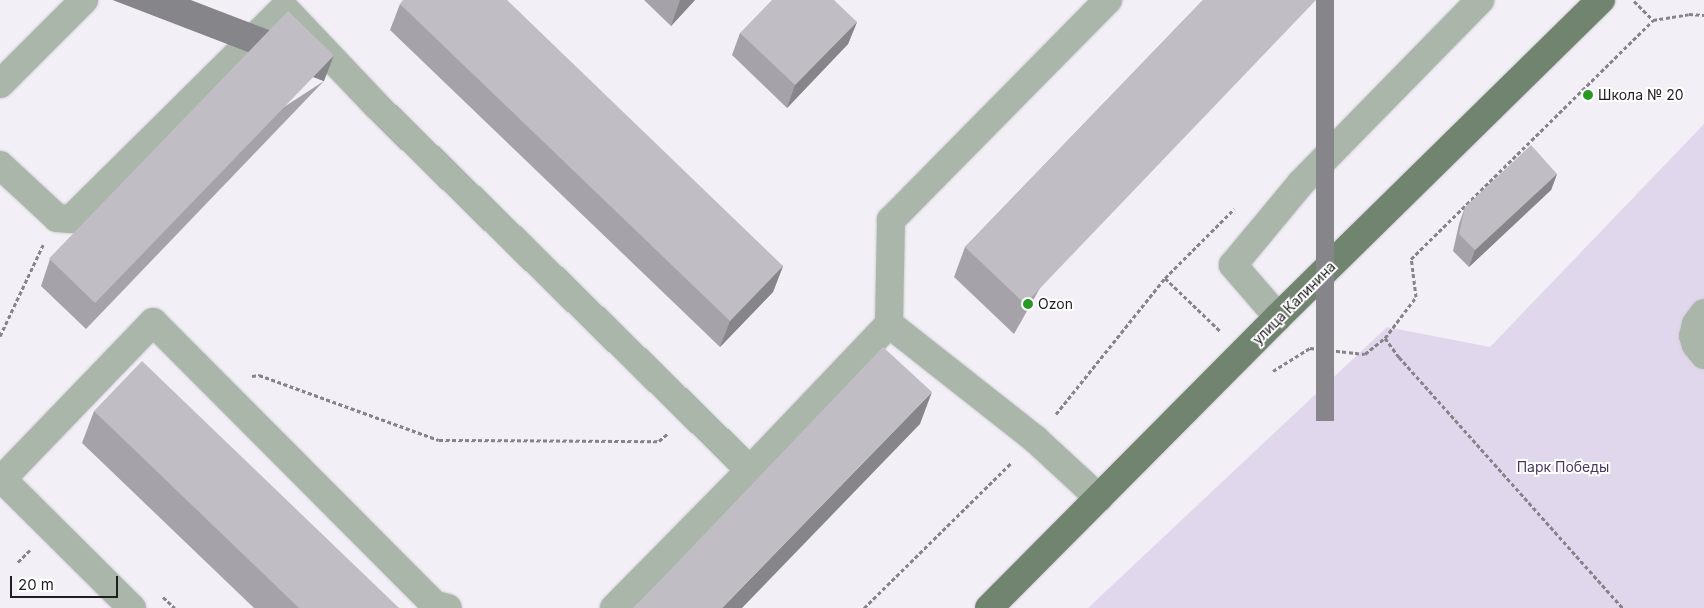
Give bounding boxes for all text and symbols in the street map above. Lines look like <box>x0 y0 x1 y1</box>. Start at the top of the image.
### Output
place label: Школа № 20 <box>1598 87 1684 103</box>
marker: Школа № 20 <box>1582 89 1594 101</box>
street label: улица Калинина <box>1249 258 1339 348</box>
place label: Ozon <box>1038 296 1073 312</box>
marker: Ozon <box>1022 298 1034 310</box>
park label: Парк Победы <box>1517 459 1609 475</box>
scale bar <box>12 566 120 598</box>
text: 20 m <box>18 575 54 594</box>

